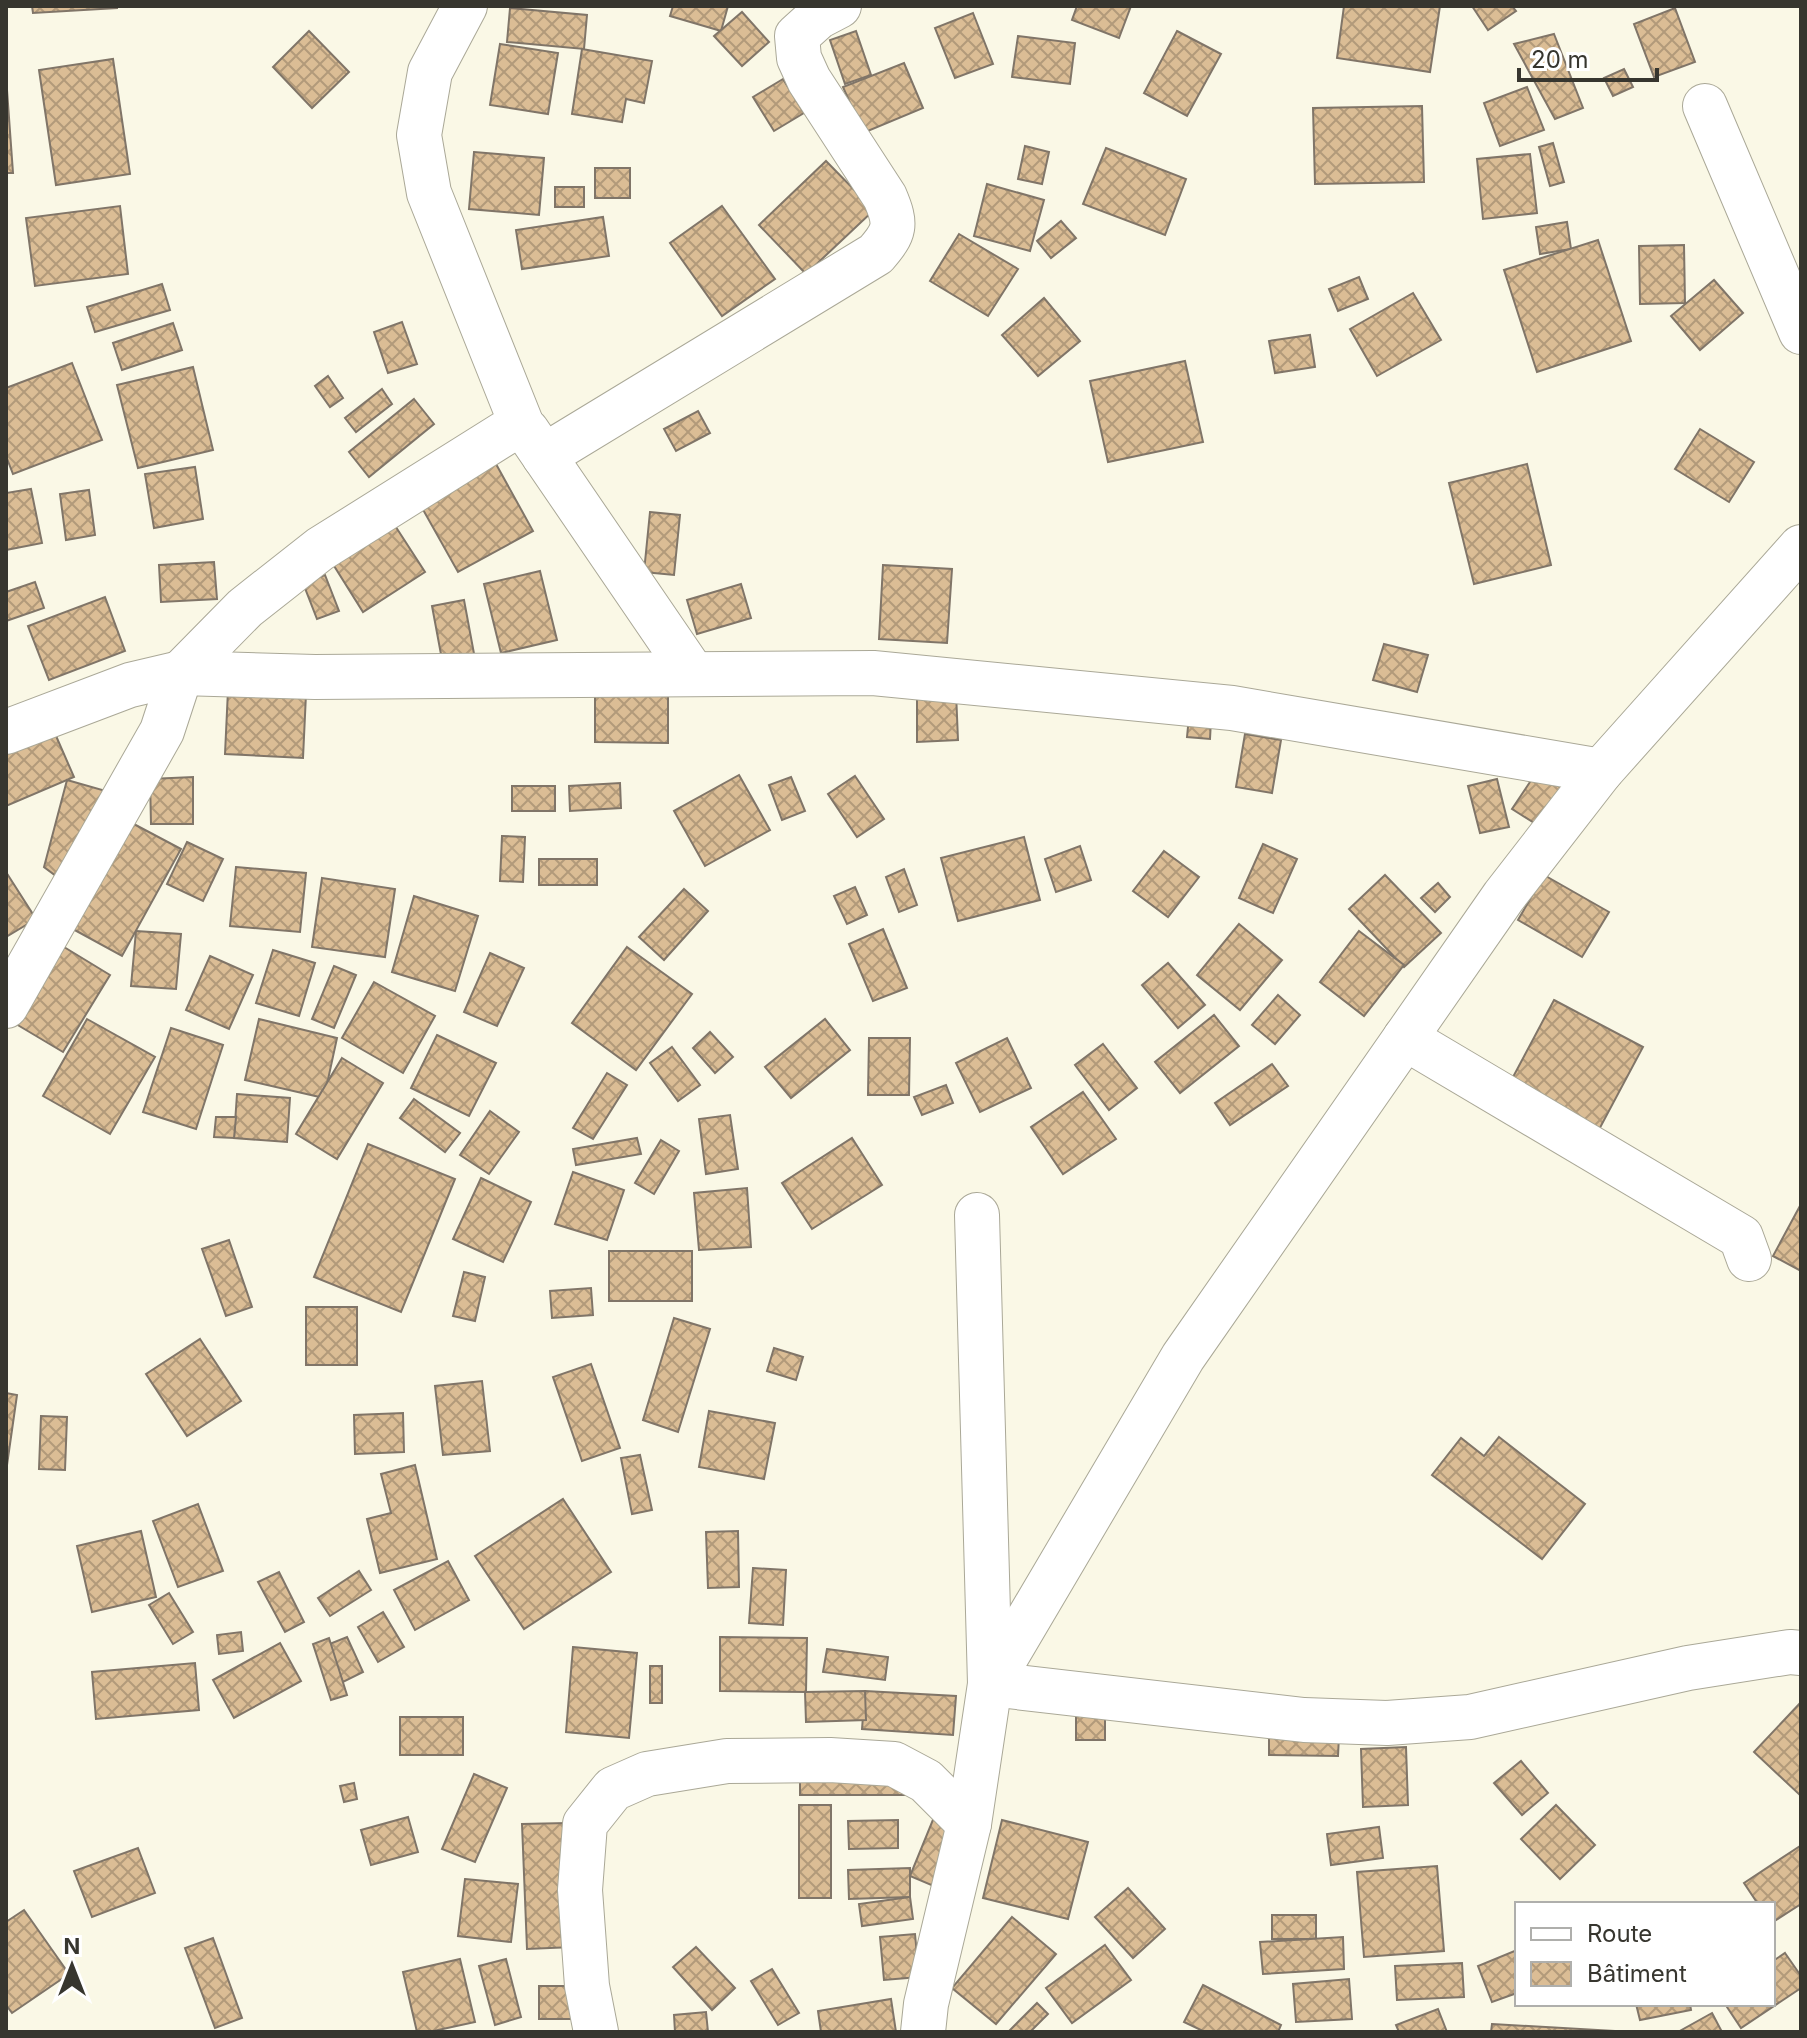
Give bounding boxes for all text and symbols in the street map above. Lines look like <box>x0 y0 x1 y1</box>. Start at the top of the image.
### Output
scale bar <box>1519 32 1657 82</box>
text: 20 m <box>1531 45 1589 74</box>
legend <box>1515 1902 1775 2006</box>
text: Route <box>1587 1919 1652 1948</box>
north arrow <box>32 1926 112 2006</box>
text: N <box>64 1933 80 1959</box>
text: Bâtiment <box>1587 1959 1687 1988</box>

